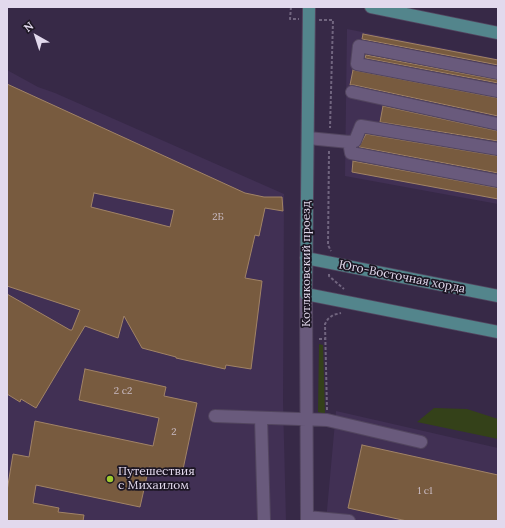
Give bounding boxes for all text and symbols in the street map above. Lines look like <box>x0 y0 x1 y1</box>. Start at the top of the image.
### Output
north arrow <box>16 16 56 56</box>
text: N <box>21 19 36 35</box>
street label: Котляковский проезд <box>300 201 314 327</box>
house number: 2Б <box>212 211 224 223</box>
street label: Юго-Восточная хорда <box>338 258 466 296</box>
house number: 2 с2 <box>114 385 132 397</box>
house number: 2 <box>171 426 177 438</box>
place label: Путешествия с Михаилом <box>118 465 195 493</box>
marker: Путешествия с Михаилом <box>105 474 115 484</box>
house number: 1 с1 <box>417 485 433 497</box>

